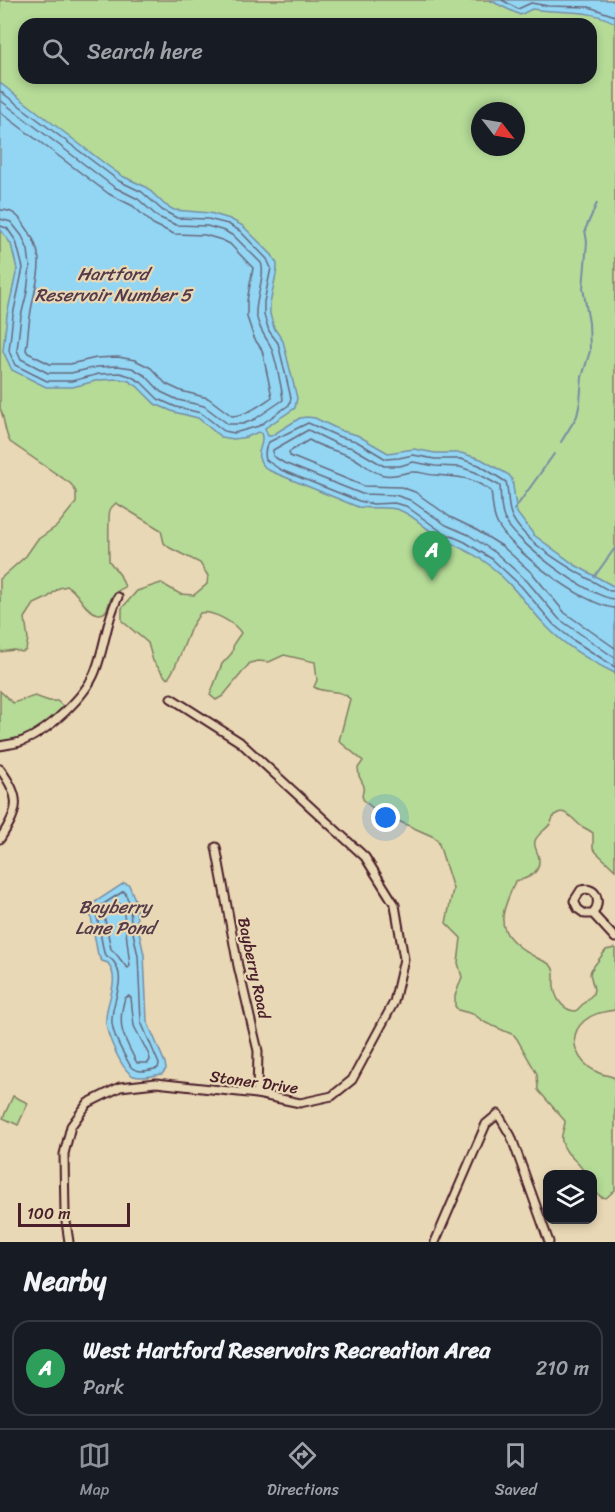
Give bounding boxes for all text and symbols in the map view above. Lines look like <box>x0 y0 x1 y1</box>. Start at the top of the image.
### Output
search box <box>18 18 597 84</box>
text: Search here <box>87 32 203 71</box>
icon: search <box>39 35 72 68</box>
north arrow <box>471 102 525 156</box>
water label: Hartford Reservoir Number 5 <box>35 258 194 311</box>
pin: A <box>412 532 452 581</box>
your location <box>371 803 400 832</box>
water label: Bayberry Lane Pond <box>75 891 159 944</box>
street label: Bayberry Road <box>229 915 279 1023</box>
street label: Stoner Drive <box>208 1061 300 1103</box>
map controls <box>543 1170 597 1224</box>
button: layers <box>543 1170 597 1224</box>
text: 100 m <box>27 1199 71 1228</box>
scale bar <box>18 1200 130 1228</box>
text: Nearby <box>24 1258 106 1304</box>
text: West Hartford Reservoirs Recreation Area <box>83 1331 490 1370</box>
text: A <box>39 1351 52 1386</box>
text: 210 m <box>536 1351 589 1386</box>
text: Park <box>83 1370 124 1405</box>
tab: Map <box>78 1439 111 1504</box>
tab: Directions <box>267 1439 339 1504</box>
tab: Saved <box>495 1439 537 1504</box>

